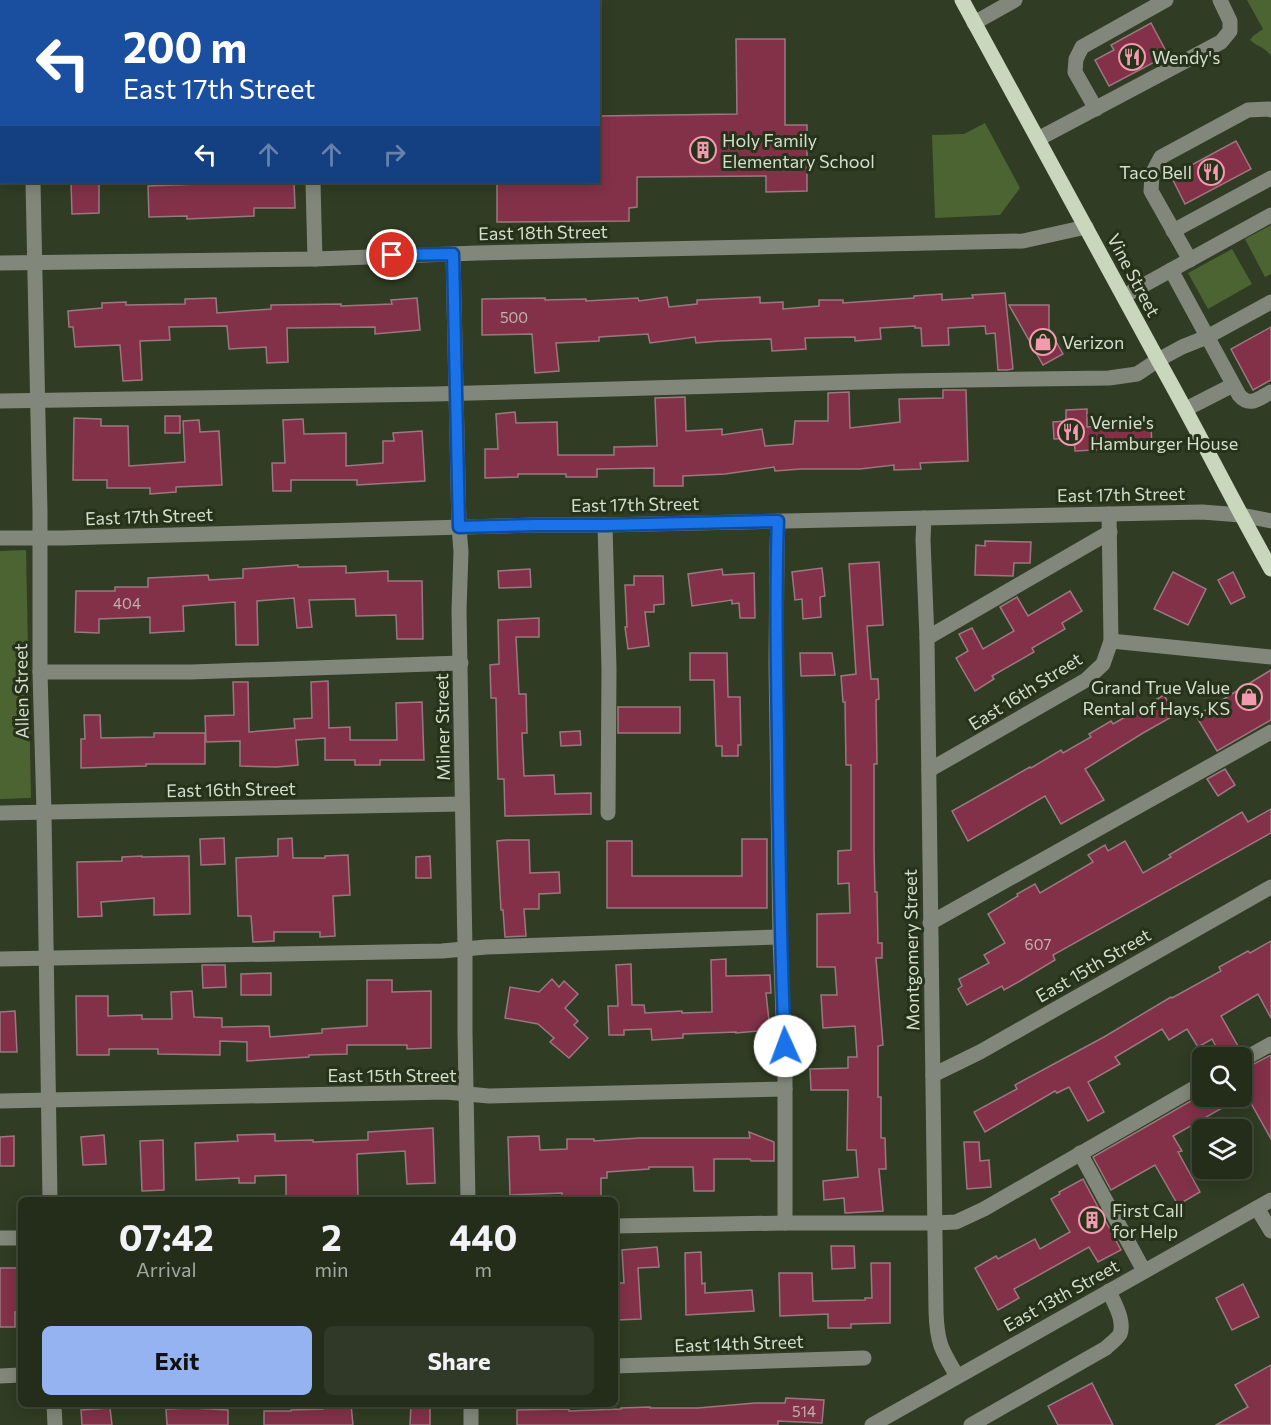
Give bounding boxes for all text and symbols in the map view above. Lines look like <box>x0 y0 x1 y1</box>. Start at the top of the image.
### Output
text: 200 m <box>123 20 247 72</box>
icon: left <box>24 24 102 102</box>
restaurant icon: Wendy's <box>1117 42 1147 72</box>
place label: Wendy's <box>1152 46 1220 68</box>
text: East 17th Street <box>123 72 315 105</box>
place label: Holy Family Elementary School <box>722 129 875 172</box>
building icon: Holy Family Elementary School <box>688 135 718 165</box>
icon: left <box>189 138 222 171</box>
icon: ahead <box>252 138 285 171</box>
icon: ahead <box>315 138 348 171</box>
icon: right <box>378 138 411 171</box>
restaurant icon: Taco Bell <box>1196 157 1226 187</box>
place label: Taco Bell <box>1119 161 1192 183</box>
street label: East 18th Street <box>478 220 608 244</box>
pin <box>366 229 417 280</box>
street label: Vine Street <box>1103 230 1165 320</box>
icon: arrive <box>375 238 408 271</box>
house number: 500 <box>500 308 528 326</box>
shop icon: Verizon <box>1028 327 1058 357</box>
place label: Verizon <box>1062 331 1124 353</box>
place label: Vernie's Hamburger House <box>1090 411 1238 454</box>
restaurant icon: Vernie's Hamburger House <box>1056 417 1086 447</box>
street label: East 17th Street <box>1057 482 1185 506</box>
street label: East 17th Street <box>571 492 699 516</box>
street label: East 17th Street <box>85 503 213 529</box>
house number: 404 <box>113 594 141 612</box>
street label: Allen Street <box>9 643 33 739</box>
street label: East 16th Street <box>964 647 1086 735</box>
street label: Milner Street <box>430 673 454 781</box>
place label: Grand True Value Rental of Hays, KS <box>1083 676 1230 719</box>
shop icon: Grand True Value Rental of Hays, KS <box>1234 682 1264 712</box>
street label: East 16th Street <box>166 777 296 801</box>
street label: Montgomery Street <box>899 869 923 1031</box>
street label: East 15th Street <box>1032 923 1154 1007</box>
house number: 607 <box>1025 935 1051 953</box>
position arrow <box>753 1014 817 1078</box>
map controls <box>1192 1047 1252 1179</box>
button: search <box>1192 1047 1252 1107</box>
street label: East 15th Street <box>327 1064 457 1086</box>
button: layers <box>1192 1119 1252 1179</box>
place label: First Call for Help <box>1112 1199 1184 1242</box>
building icon: First Call for Help <box>1077 1205 1107 1235</box>
text: 07:42 <box>119 1214 214 1258</box>
text: 2 <box>321 1214 342 1258</box>
text: 440 <box>449 1214 517 1258</box>
street label: East 13th Street <box>999 1254 1123 1336</box>
text: Arrival <box>136 1257 197 1281</box>
text: min <box>315 1257 349 1281</box>
text: m <box>475 1257 492 1281</box>
button: Exit <box>42 1326 312 1395</box>
button: Share <box>324 1326 594 1395</box>
street label: East 14th Street <box>674 1330 804 1356</box>
house number: 514 <box>792 1402 816 1420</box>

